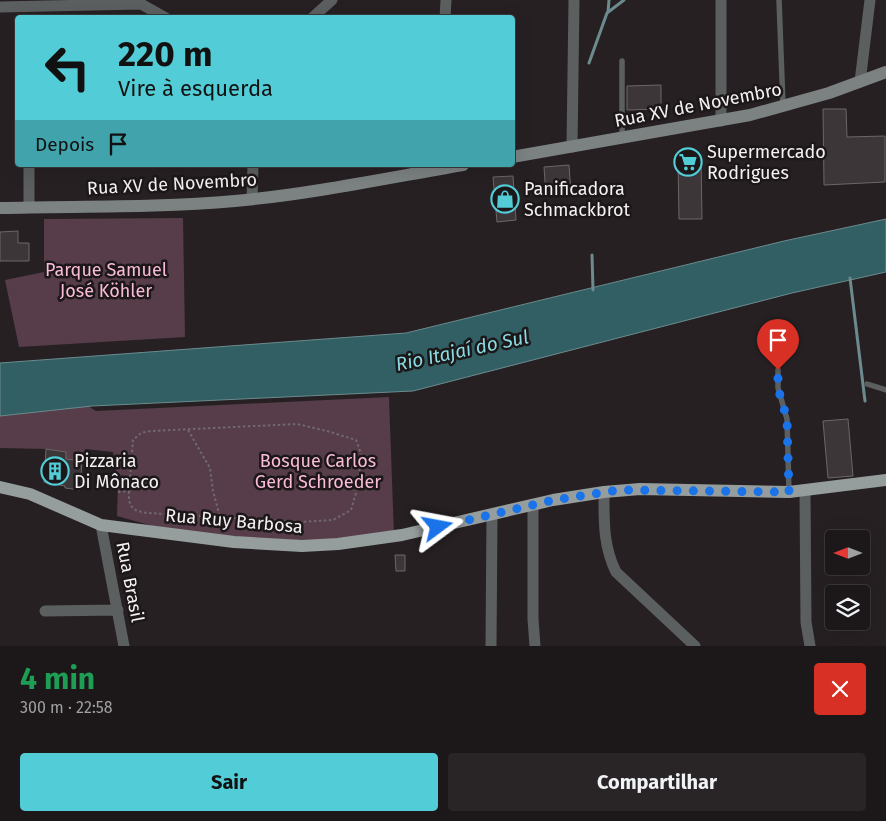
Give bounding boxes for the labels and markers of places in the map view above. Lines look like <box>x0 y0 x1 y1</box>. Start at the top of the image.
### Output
place label: Supermercado Rodrigues <box>707 141 826 184</box>
supermarket icon: Supermercado Rodrigues <box>673 147 703 177</box>
place label: Panificadora Schmackbrot <box>524 178 631 221</box>
shop icon: Panificadora Schmackbrot <box>490 184 520 214</box>
pin <box>757 319 799 370</box>
place label: Pizzaria Di Mônaco <box>74 450 159 493</box>
building icon: Pizzaria Di Mônaco <box>40 456 70 486</box>

